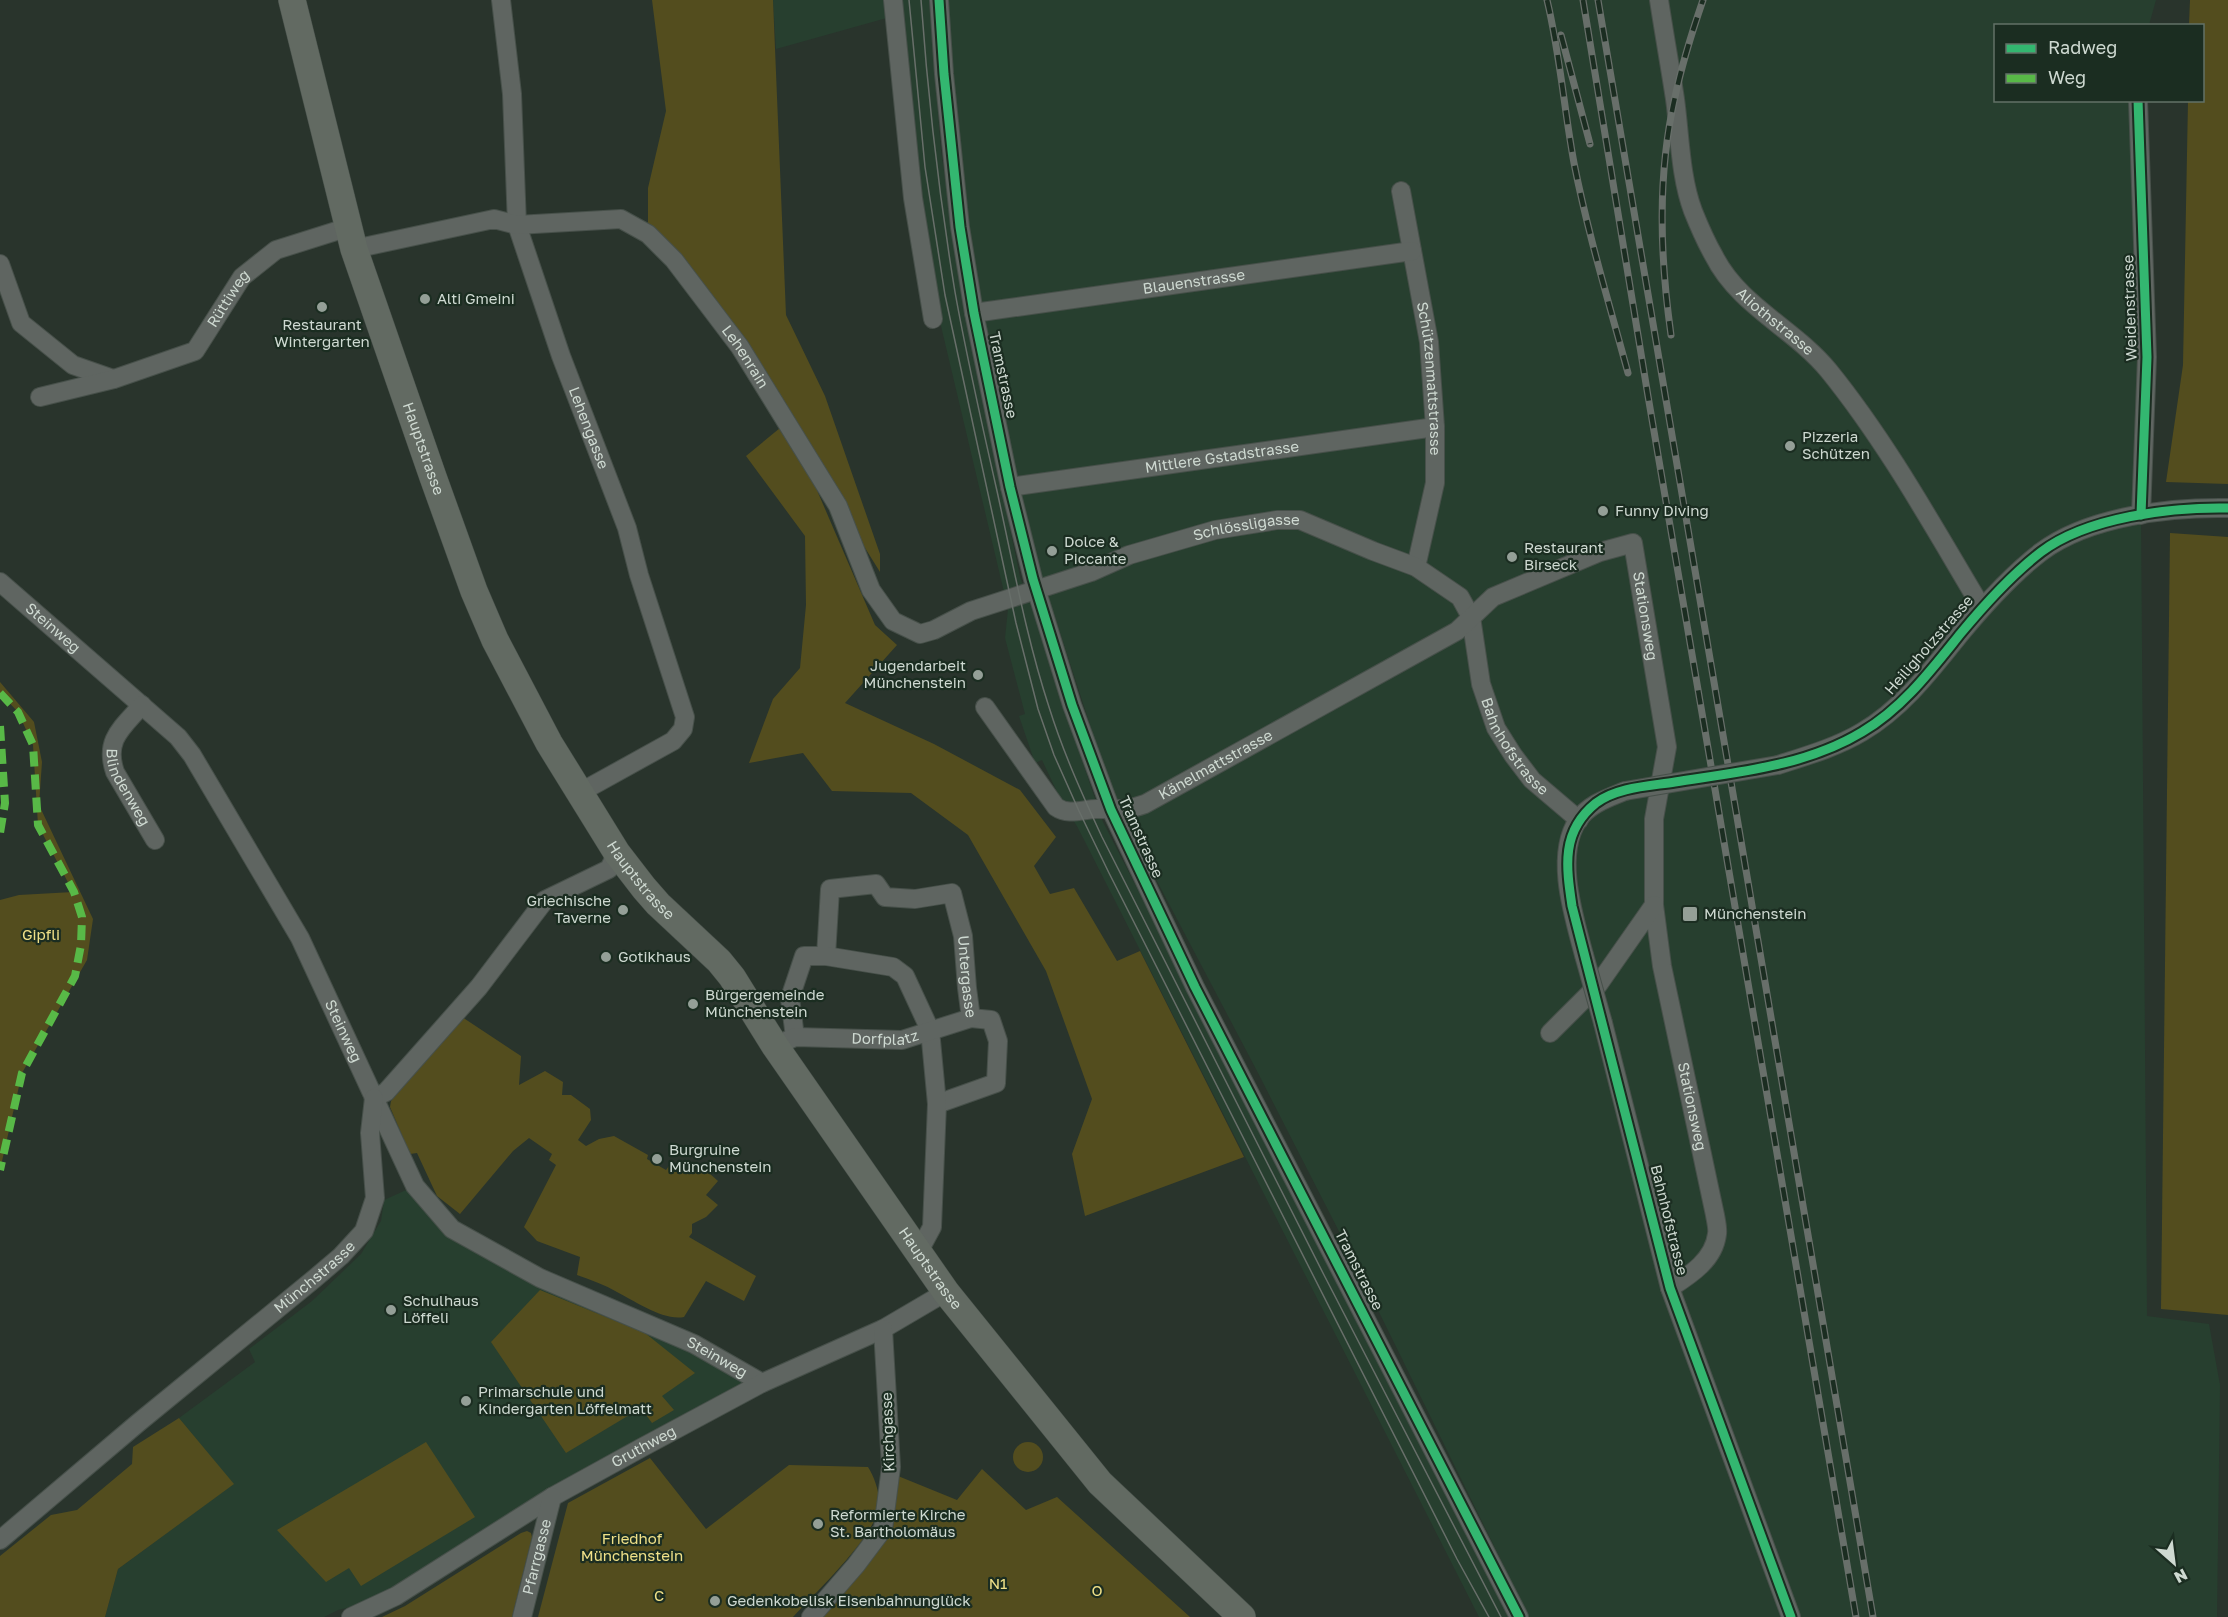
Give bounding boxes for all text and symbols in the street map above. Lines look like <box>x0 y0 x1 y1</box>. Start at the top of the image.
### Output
legend <box>1994 24 2204 102</box>
text: Radweg <box>2048 36 2117 58</box>
text: Weg <box>2048 66 2086 88</box>
street label: Weidenstrasse <box>2118 254 2140 362</box>
street label: Rüttiweg <box>202 265 252 330</box>
street label: Blauenstrasse <box>1141 265 1246 297</box>
street label: Aliothstrasse <box>1733 283 1819 359</box>
place label: Alti Gmeini <box>437 289 515 307</box>
marker: Alti Gmeini <box>418 292 432 306</box>
marker: Restaurant Wintergarten <box>315 300 329 314</box>
street label: Schützenmattstrasse <box>1414 300 1445 456</box>
place label: Restaurant Wintergarten <box>274 315 370 350</box>
street label: Lehenrain <box>719 321 773 391</box>
street label: Tramstrasse <box>986 330 1022 420</box>
street label: Lehengasse <box>566 384 614 472</box>
street label: Hauptstrasse <box>400 400 449 497</box>
place label: Pizzeria Schützen <box>1802 427 1870 462</box>
street label: Mittlere Gstadstrasse <box>1144 436 1300 476</box>
marker: Pizzeria Schützen <box>1783 439 1797 453</box>
place label: Funny Diving <box>1615 501 1709 519</box>
marker: Funny Diving <box>1596 504 1610 518</box>
street label: Schlössligasse <box>1191 510 1300 544</box>
place label: Dolce & Piccante <box>1064 532 1127 567</box>
place label: Restaurant Birseck <box>1524 538 1604 573</box>
marker: Dolce & Piccante <box>1045 544 1059 558</box>
marker: Restaurant Birseck <box>1505 550 1519 564</box>
street label: Stationsweg <box>1630 570 1662 662</box>
street label: Heiligholzstrasse <box>1880 591 1976 698</box>
street label: Steinweg <box>22 598 85 656</box>
place label: Jugendarbeit Münchenstein <box>864 656 966 691</box>
marker: Jugendarbeit Münchenstein <box>971 668 985 682</box>
street label: Bahnhofstrasse <box>1478 695 1553 798</box>
street label: Känelmattstrasse <box>1155 725 1276 803</box>
street label: Blindenweg <box>104 748 155 829</box>
street label: Tramstrasse <box>1116 793 1168 881</box>
street label: Hauptstrasse <box>604 837 679 923</box>
place label: Griechische Taverne <box>526 891 611 926</box>
marker: Griechische Taverne <box>616 903 630 917</box>
place label: Münchenstein <box>1704 904 1806 922</box>
marker: Münchenstein <box>1681 905 1699 923</box>
park label: Gipfli <box>22 925 60 943</box>
street label: Untergasse <box>955 935 981 1019</box>
place label: Gotikhaus <box>618 947 691 965</box>
marker: Gotikhaus <box>599 950 613 964</box>
place label: Bürgergemeinde Münchenstein <box>705 985 825 1020</box>
street label: Steinweg <box>322 997 366 1065</box>
marker: Bürgergemeinde Münchenstein <box>686 997 700 1011</box>
street label: Dorfplatz <box>851 1025 921 1048</box>
street label: Stationsweg <box>1675 1060 1711 1152</box>
place label: Burgruine Münchenstein <box>669 1140 771 1175</box>
marker: Burgruine Münchenstein <box>650 1152 664 1166</box>
street label: Bahnhofstrasse <box>1648 1163 1692 1277</box>
street label: Hauptstrasse <box>896 1223 967 1313</box>
street label: Tramstrasse <box>1332 1226 1388 1313</box>
street label: Münchstrasse <box>270 1237 359 1316</box>
place label: Schulhaus Löffeli <box>403 1291 479 1326</box>
marker: Schulhaus Löffeli <box>384 1303 398 1317</box>
street label: Steinweg <box>684 1332 751 1381</box>
place label: Primarschule und Kindergarten Löffelmatt <box>478 1382 652 1417</box>
street label: Kirchgasse <box>877 1392 897 1472</box>
marker: Primarschule und Kindergarten Löffelmatt <box>459 1394 473 1408</box>
street label: Gruthweg <box>608 1421 678 1471</box>
place label: Reformierte Kirche St. Bartholomäus <box>830 1505 966 1540</box>
street label: Pfarrgasse <box>518 1517 554 1596</box>
marker: Reformierte Kirche St. Bartholomäus <box>811 1517 825 1531</box>
park label: Friedhof Münchenstein <box>581 1529 683 1564</box>
north arrow <box>2144 1533 2204 1593</box>
text: N <box>2171 1565 2191 1588</box>
park label: N1 <box>989 1574 1007 1592</box>
park label: O <box>1091 1581 1103 1599</box>
park label: C <box>654 1586 664 1604</box>
place label: Gedenkobelisk Eisenbahnunglück <box>727 1591 971 1609</box>
marker: Gedenkobelisk Eisenbahnunglück <box>708 1594 722 1608</box>

